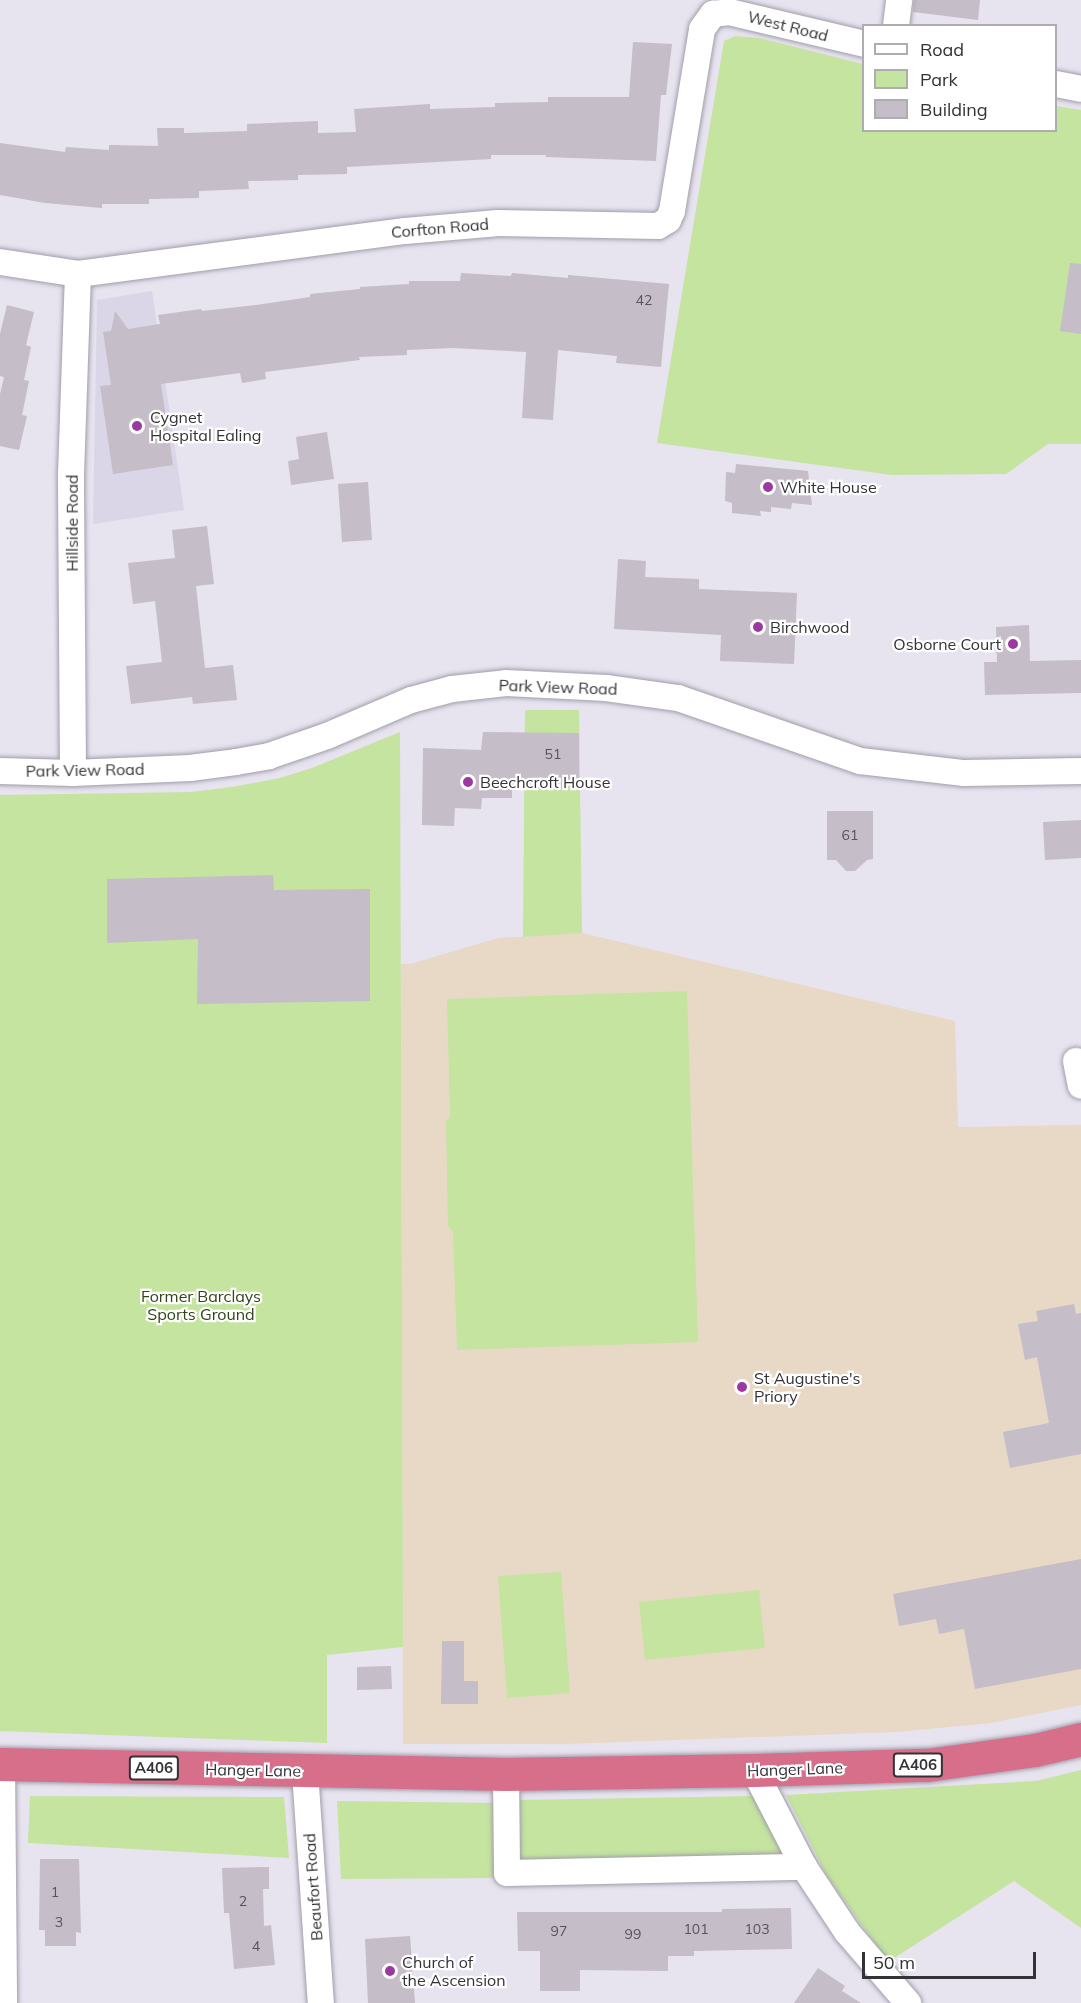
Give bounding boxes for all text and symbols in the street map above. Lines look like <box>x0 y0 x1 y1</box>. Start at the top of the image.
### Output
street label: West Road <box>746 7 830 45</box>
legend <box>862 24 1057 132</box>
text: Road <box>920 38 964 61</box>
text: Park <box>920 68 958 91</box>
text: Building <box>920 98 988 121</box>
street label: Corfton Road <box>390 214 490 242</box>
house number: 42 <box>636 292 652 308</box>
place label: Cygnet Hospital Ealing <box>150 407 261 445</box>
marker: Cygnet Hospital Ealing <box>128 417 146 435</box>
street label: Hillside Road <box>62 474 82 572</box>
place label: White House <box>780 477 877 497</box>
marker: White House <box>761 480 775 494</box>
place label: Birchwood <box>770 617 849 637</box>
marker: Birchwood <box>751 620 765 634</box>
place label: Osborne Court <box>893 634 1001 654</box>
marker: Osborne Court <box>1006 637 1020 651</box>
street label: Park View Road <box>498 675 618 699</box>
house number: 51 <box>545 746 561 762</box>
street label: Park View Road <box>25 759 145 781</box>
place label: Beechcroft House <box>480 772 610 792</box>
marker: Beechcroft House <box>461 775 475 789</box>
house number: 61 <box>842 827 858 843</box>
park label: Former Barclays Sports Ground <box>141 1286 261 1324</box>
place label: St Augustine's Priory <box>754 1368 860 1406</box>
marker: St Augustine's Priory <box>735 1380 749 1394</box>
road number: A406 <box>892 1753 944 1777</box>
road number: A406 <box>128 1756 180 1780</box>
street label: Hanger Lane <box>747 1758 843 1780</box>
street label: Hanger Lane <box>205 1760 301 1780</box>
street label: Beaufort Road <box>300 1832 326 1942</box>
house number: 1 <box>51 1884 59 1900</box>
house number: 2 <box>239 1893 247 1909</box>
house number: 3 <box>55 1914 63 1930</box>
house number: 101 <box>683 1921 709 1937</box>
house number: 103 <box>744 1921 770 1937</box>
house number: 97 <box>551 1923 567 1939</box>
house number: 99 <box>625 1926 641 1942</box>
house number: 4 <box>252 1938 260 1954</box>
scale bar <box>865 1940 1039 1978</box>
text: 50 m <box>873 1951 915 1974</box>
place label: Church of the Ascension <box>402 1952 506 1990</box>
marker: Church of the Ascension <box>383 1964 397 1978</box>

